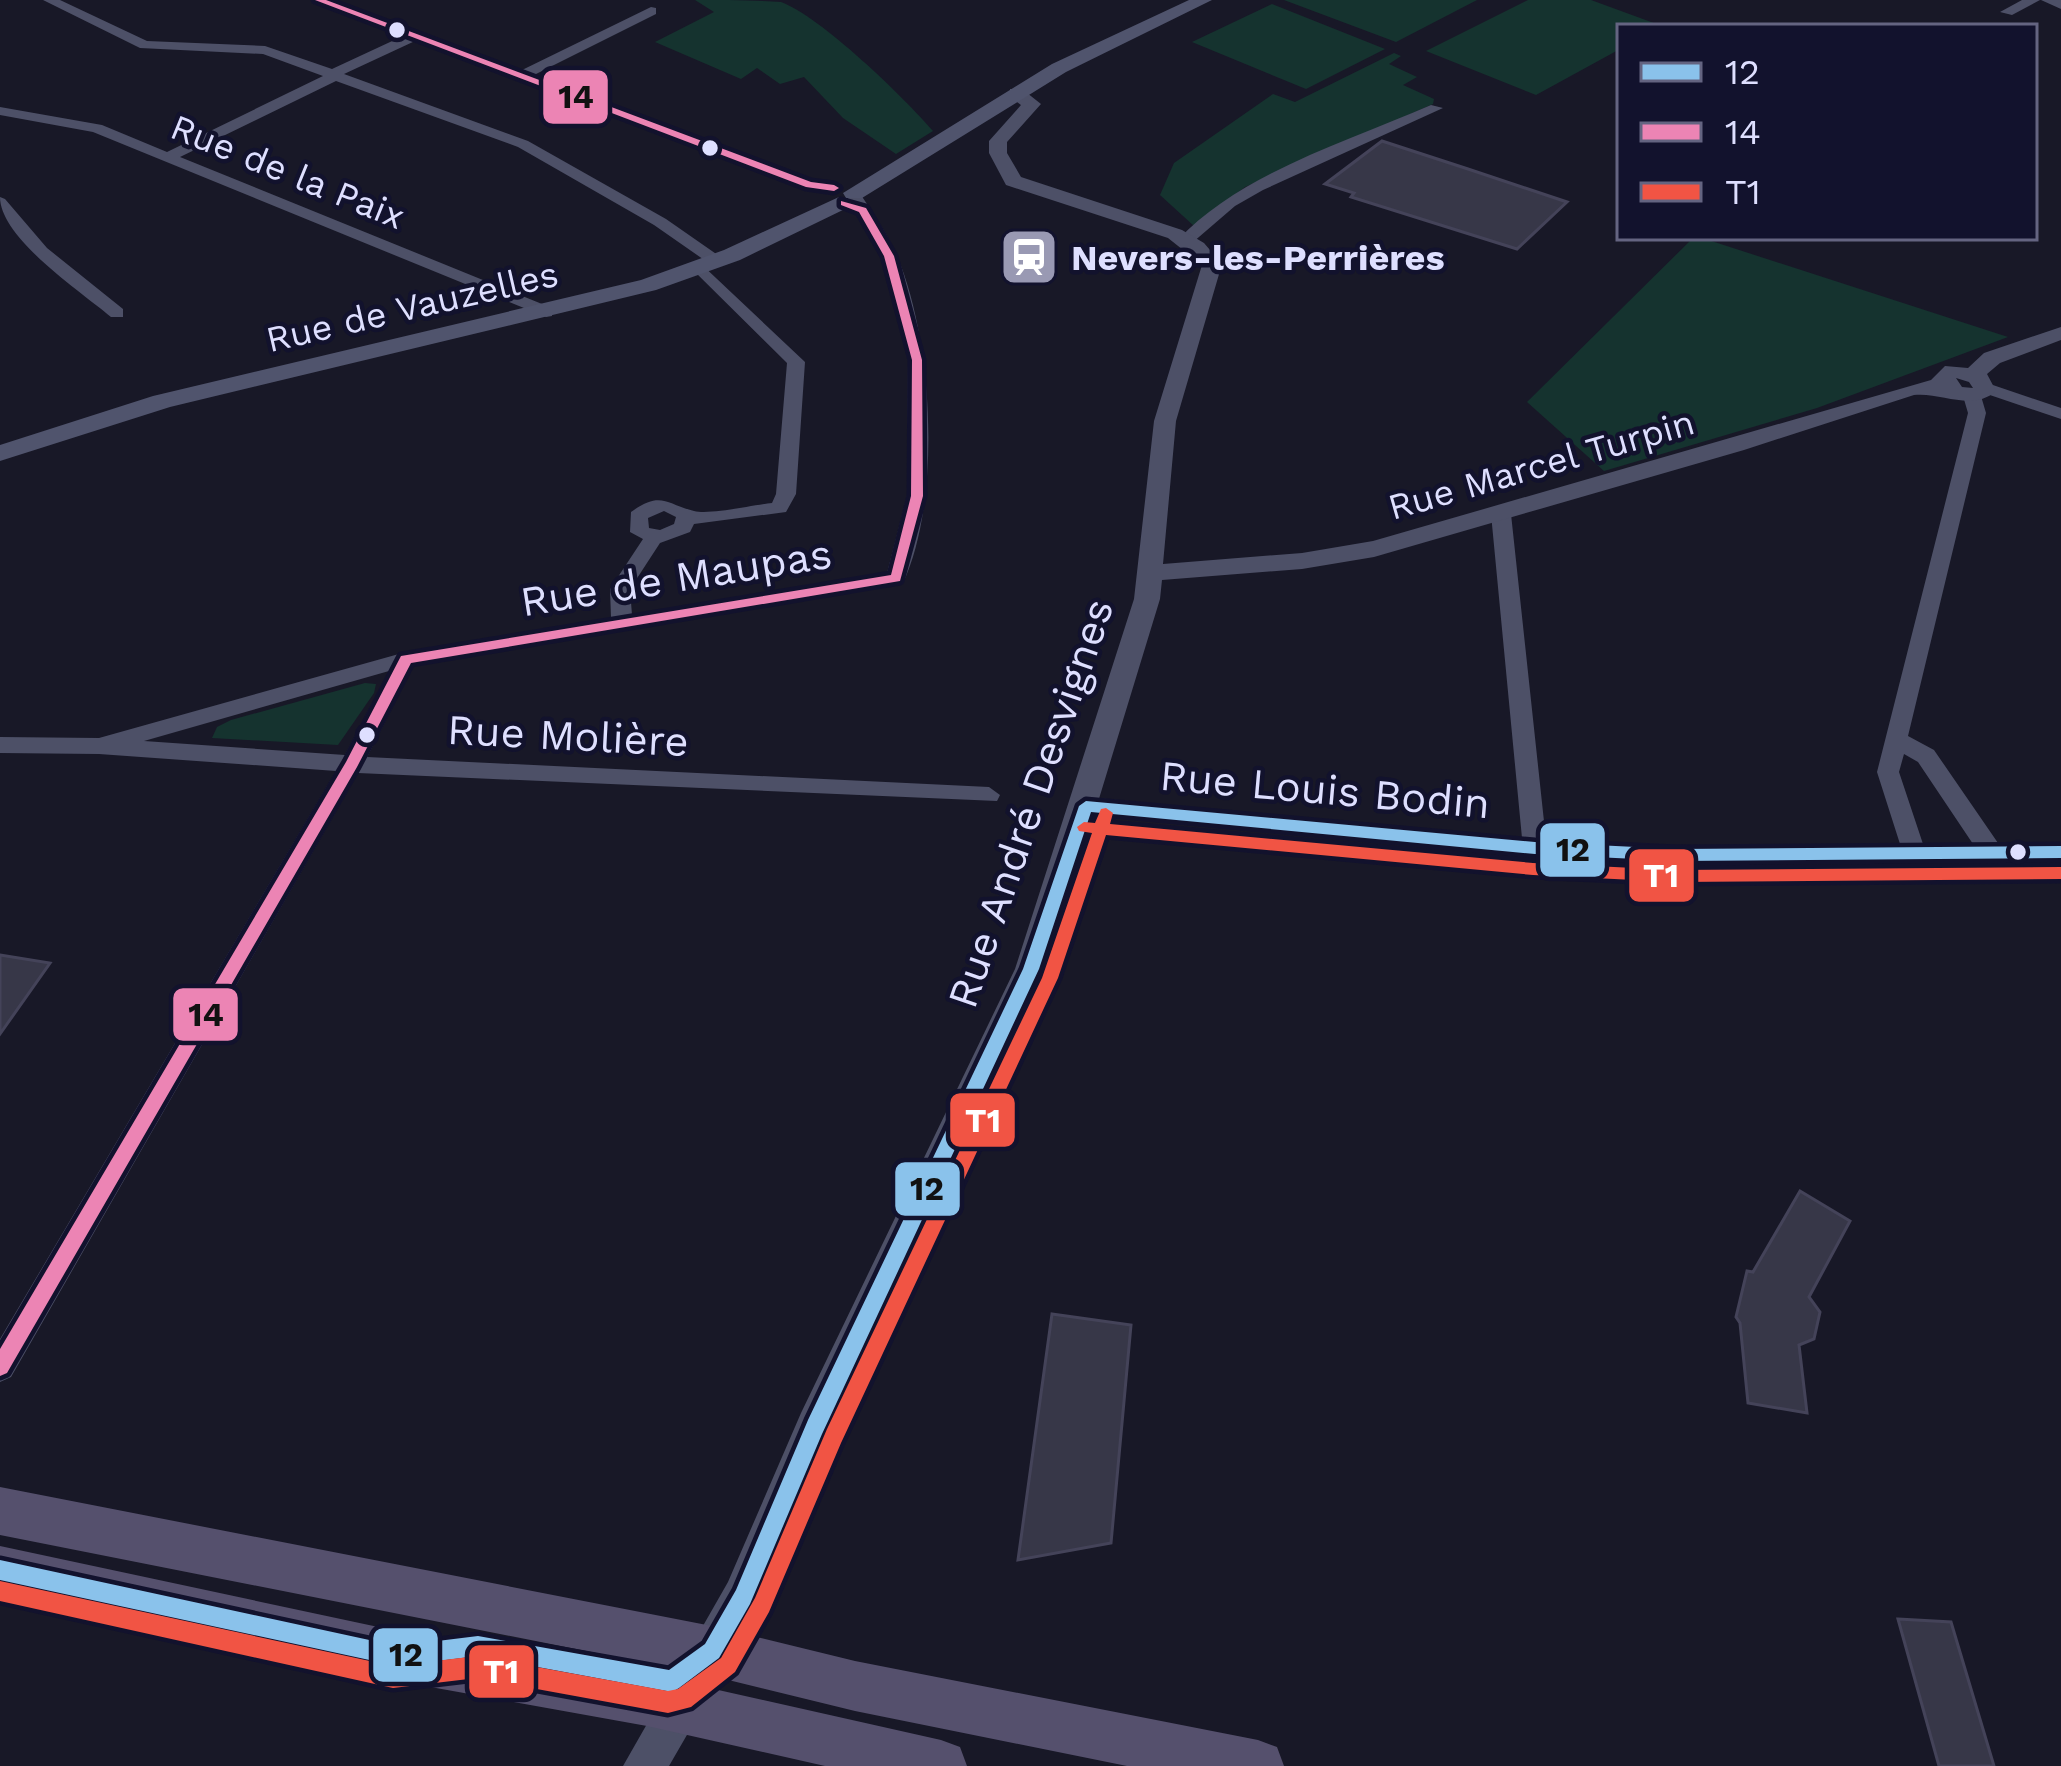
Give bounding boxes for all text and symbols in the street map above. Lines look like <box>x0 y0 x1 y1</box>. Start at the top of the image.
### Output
unlabelled marker <box>386 19 408 41</box>
legend <box>1617 24 2037 240</box>
text: 12 <box>1725 51 1760 93</box>
line badge: 14 <box>541 68 610 126</box>
text: 14 <box>558 77 594 116</box>
street label: Rue de la Paix <box>165 106 411 238</box>
text: 14 <box>1725 111 1761 153</box>
unlabelled marker <box>699 137 721 159</box>
text: T1 <box>1725 171 1761 213</box>
station icon: Nevers-les-Perrières <box>998 226 1060 288</box>
place label: Nevers-les-Perrières <box>1071 237 1445 279</box>
street label: Rue de Vauzelles <box>262 253 562 361</box>
street label: Rue Marcel Turpin <box>1383 401 1699 529</box>
street label: Rue de Maupas <box>517 529 835 626</box>
street label: Rue André Desvignes <box>937 592 1124 1014</box>
street label: Rue Molière <box>446 705 690 766</box>
unlabelled marker <box>356 724 378 746</box>
street label: Rue Louis Bodin <box>1158 751 1492 828</box>
line badge: 12 <box>1538 821 1607 879</box>
text: 12 <box>1556 830 1590 869</box>
unlabelled marker <box>2007 841 2029 863</box>
line badge: T1 <box>1627 847 1696 904</box>
text: T1 <box>1643 856 1679 895</box>
line badge: 14 <box>171 986 240 1043</box>
text: 14 <box>188 995 224 1034</box>
line badge: T1 <box>948 1091 1017 1149</box>
text: T1 <box>965 1101 1001 1140</box>
line badge: 12 <box>893 1160 962 1218</box>
text: 12 <box>910 1169 944 1208</box>
line badge: 12 <box>371 1626 440 1684</box>
text: 12 <box>389 1635 423 1674</box>
line badge: T1 <box>467 1643 536 1700</box>
text: T1 <box>483 1652 519 1691</box>

